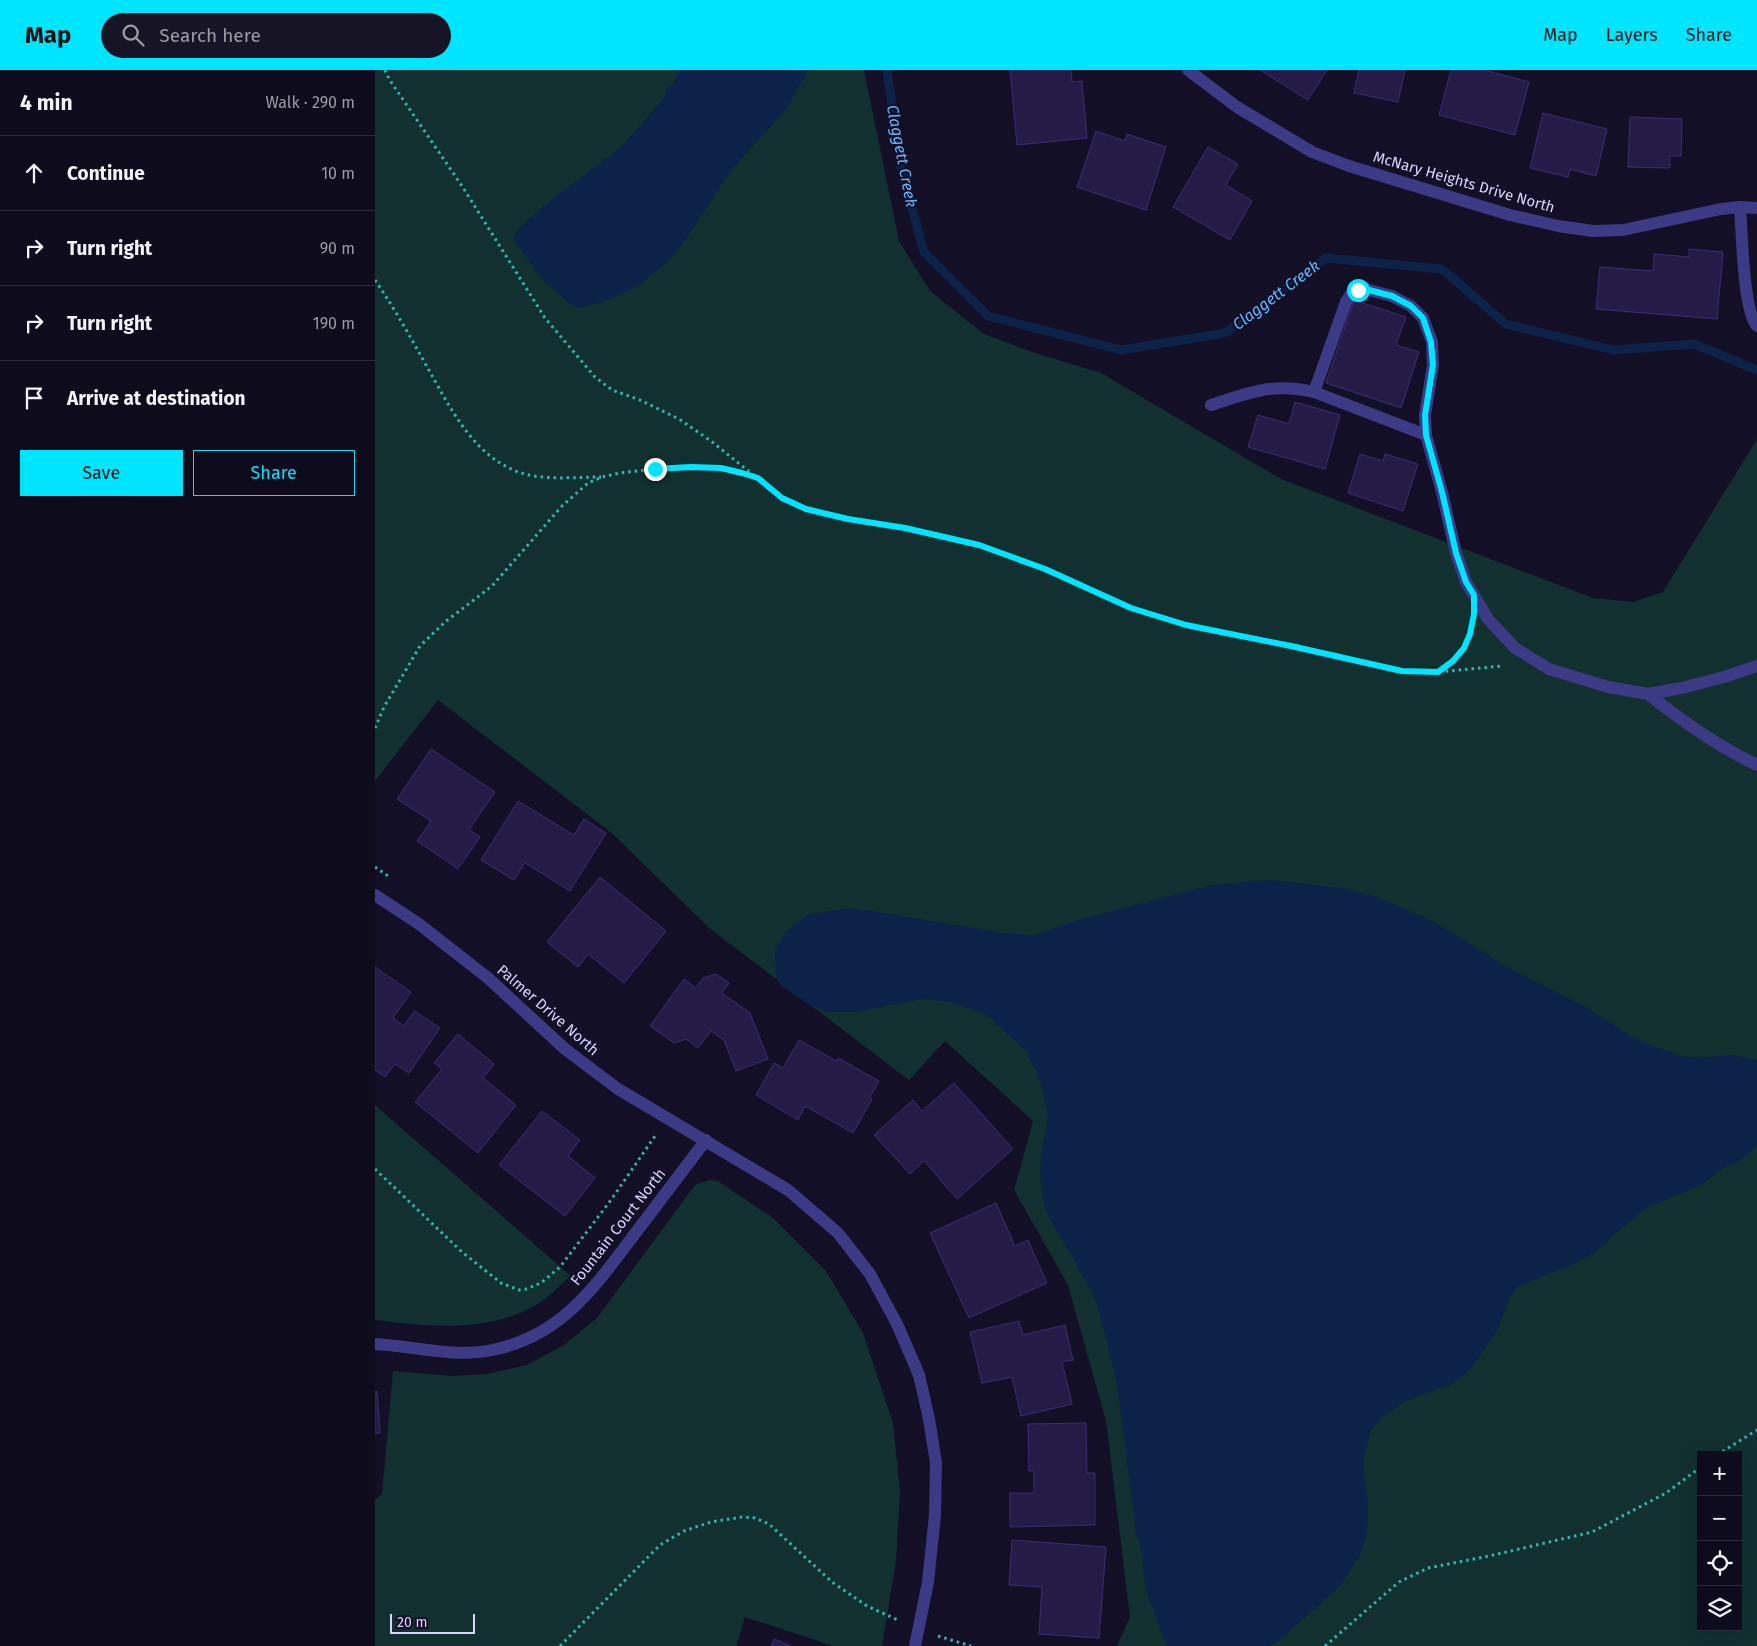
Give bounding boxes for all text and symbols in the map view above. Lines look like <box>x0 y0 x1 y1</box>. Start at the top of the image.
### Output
search box <box>101 13 451 58</box>
text: Map <box>25 21 71 49</box>
icon: search <box>119 21 147 49</box>
text: Search here <box>159 24 261 47</box>
text: Map <box>1543 24 1578 46</box>
text: Layers <box>1606 24 1658 46</box>
text: Share <box>1686 24 1732 46</box>
text: 4 min <box>20 90 73 116</box>
text: Walk · 290 m <box>265 93 355 112</box>
water label: Claggett Creek <box>883 103 921 209</box>
street label: McNary Heights Drive North <box>1371 147 1557 217</box>
icon: ahead <box>20 159 48 187</box>
text: Continue <box>67 162 145 185</box>
text: 10 m <box>321 164 355 183</box>
icon: right <box>20 234 48 262</box>
text: Turn right <box>67 237 152 260</box>
text: 90 m <box>320 239 355 258</box>
water label: Claggett Creek <box>1229 256 1324 334</box>
route start <box>1347 279 1370 302</box>
icon: right <box>20 309 48 337</box>
text: Turn right <box>67 312 152 335</box>
text: 190 m <box>313 314 355 333</box>
icon: arrive <box>20 384 48 412</box>
text: Arrive at destination <box>67 387 246 410</box>
button: Save <box>20 450 183 496</box>
button: Share <box>193 450 355 496</box>
route end <box>644 458 667 481</box>
street label: Palmer Drive North <box>493 961 603 1059</box>
street label: Fountain Court North <box>567 1165 669 1289</box>
map controls <box>1697 1451 1742 1631</box>
button: + <box>1697 1451 1742 1496</box>
button: − <box>1697 1496 1742 1541</box>
button: locate <box>1697 1541 1742 1586</box>
button: layers <box>1697 1586 1742 1631</box>
scale bar <box>390 1611 475 1634</box>
text: 20 m <box>397 1614 427 1631</box>

